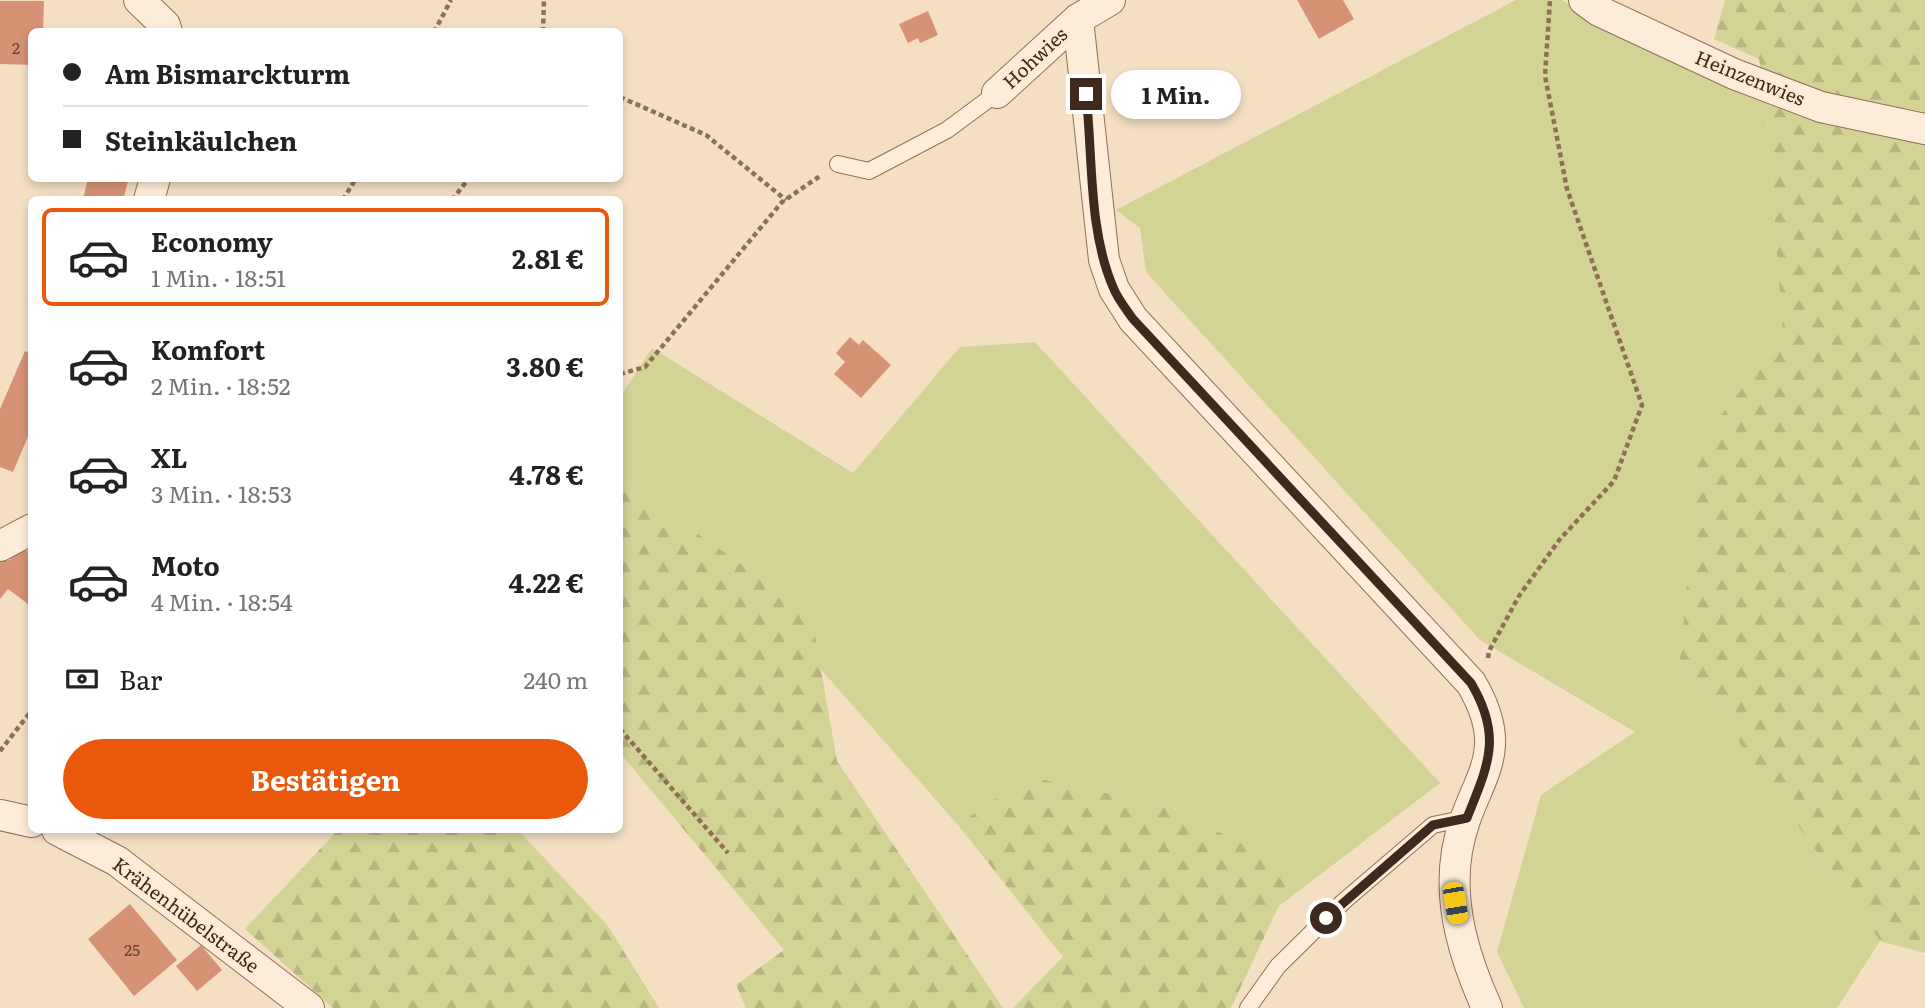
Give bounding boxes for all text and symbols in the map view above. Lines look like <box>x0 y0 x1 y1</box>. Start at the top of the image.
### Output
street label: Hohwies <box>996 20 1073 95</box>
house number: 2 <box>12 35 20 59</box>
street label: Heinzenwies <box>1691 42 1810 112</box>
text: Am Bismarckturm <box>105 53 350 92</box>
callout: 1 Min. <box>1110 70 1240 119</box>
text: 1 Min. <box>1142 77 1210 111</box>
route end <box>1070 78 1102 110</box>
text: Steinkäulchen <box>105 120 297 159</box>
text: Economy <box>151 221 273 260</box>
icon: car <box>67 226 130 289</box>
text: 2.81 € <box>512 238 584 277</box>
text: 1 Min. · 18:51 <box>151 260 286 294</box>
text: Komfort <box>151 329 265 368</box>
icon: car <box>67 334 130 397</box>
text: 3.80 € <box>506 346 584 385</box>
text: 2 Min. · 18:52 <box>151 368 290 402</box>
text: XL <box>151 437 188 476</box>
icon: car <box>67 442 130 505</box>
text: 4.78 € <box>509 454 584 493</box>
text: 3 Min. · 18:53 <box>151 476 292 510</box>
text: Moto <box>151 545 220 584</box>
icon: car <box>67 550 130 613</box>
text: 4.22 € <box>509 562 584 601</box>
text: 4 Min. · 18:54 <box>151 584 293 618</box>
text: Bar <box>119 659 162 698</box>
icon: cash <box>63 660 101 698</box>
text: 240 m <box>523 662 588 696</box>
button: Bestätigen <box>63 739 588 819</box>
street label: Krähenhübelstraße <box>107 850 266 979</box>
car <box>1442 880 1469 926</box>
route start <box>1310 902 1342 934</box>
house number: 25 <box>124 937 140 961</box>

